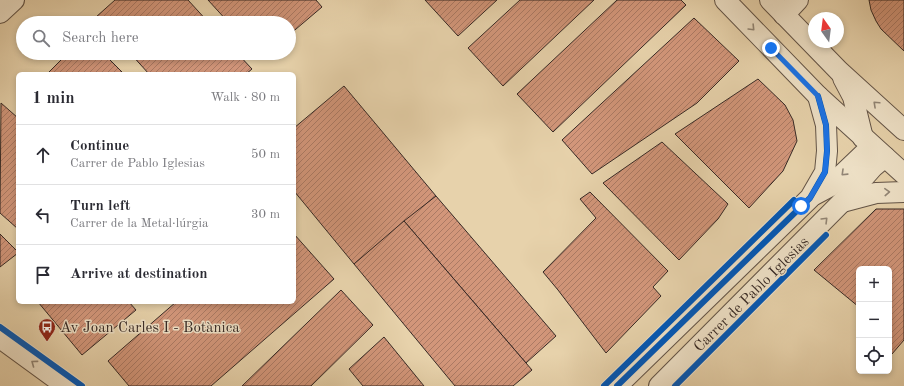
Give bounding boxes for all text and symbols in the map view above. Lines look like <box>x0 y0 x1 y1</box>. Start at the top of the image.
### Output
north arrow <box>808 12 844 48</box>
search box <box>16 16 296 60</box>
one-way arrow <box>748 23 755 31</box>
icon: search <box>30 27 52 49</box>
text: Search here <box>62 31 139 46</box>
route end <box>762 39 780 57</box>
text: 1 min <box>32 90 75 107</box>
text: Walk · 80 m <box>211 91 280 104</box>
one-way arrow <box>873 101 881 108</box>
text: Continue <box>70 139 129 154</box>
icon: ahead <box>32 144 54 166</box>
text: 50 m <box>251 148 280 161</box>
text: Carrer de Pablo Iglesias <box>70 157 205 170</box>
one-way arrow <box>841 168 849 176</box>
one-way arrow <box>884 188 890 196</box>
route start <box>792 197 810 215</box>
text: Turn left <box>70 199 130 214</box>
icon: left <box>32 204 54 226</box>
text: 30 m <box>251 208 280 221</box>
text: Carrer de la Metal·lúrgia <box>70 217 208 230</box>
one-way arrow <box>820 217 828 224</box>
street label: Carrer de Pablo Iglesias <box>692 235 812 355</box>
icon: arrive <box>32 264 54 286</box>
map controls <box>856 266 892 374</box>
button: + <box>856 266 892 302</box>
text: Arrive at destination <box>70 267 208 282</box>
button: − <box>856 302 892 338</box>
bus stop icon: Av Joan Carles I - Botànica <box>37 317 57 342</box>
place label: Av Joan Carles I - Botànica <box>60 321 240 336</box>
button: locate <box>856 338 892 374</box>
one-way arrow <box>32 361 39 368</box>

